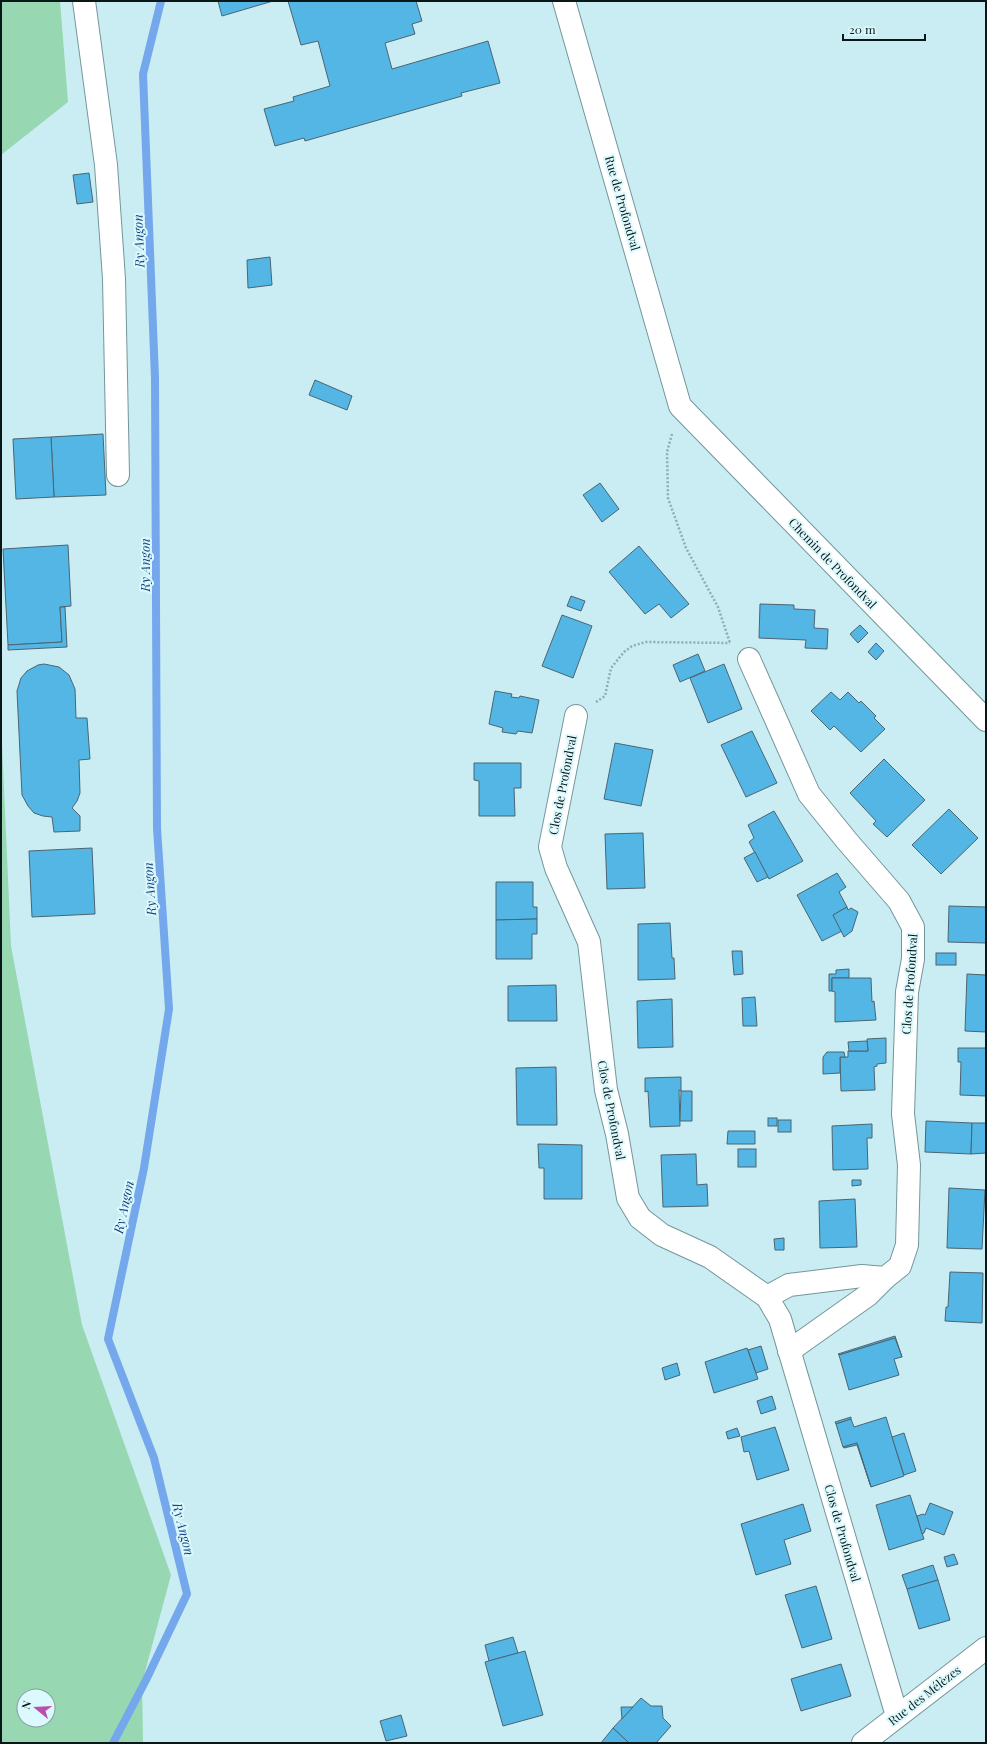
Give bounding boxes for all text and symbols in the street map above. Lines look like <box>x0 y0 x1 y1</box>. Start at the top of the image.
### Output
scale bar <box>843 16 925 42</box>
text: 20 m <box>849 21 876 37</box>
street label: Rue de Profondval <box>602 154 644 253</box>
water label: Ry Angon <box>129 214 147 269</box>
street label: Chemin de Profondval <box>786 514 881 612</box>
water label: Ry Angon <box>136 538 153 593</box>
street label: Clos de Profondval <box>545 733 580 836</box>
water label: Ry Angon <box>139 862 159 917</box>
street label: Clos de Profondval <box>897 933 921 1035</box>
street label: Clos de Profondval <box>595 1059 630 1162</box>
water label: Ry Angon <box>109 1179 137 1236</box>
street label: Clos de Profondval <box>821 1482 865 1584</box>
water label: Ry Angon <box>169 1500 199 1557</box>
street label: Rue des Mélèzes <box>884 1662 964 1728</box>
north arrow <box>16 1688 56 1728</box>
text: N <box>18 1699 34 1711</box>

